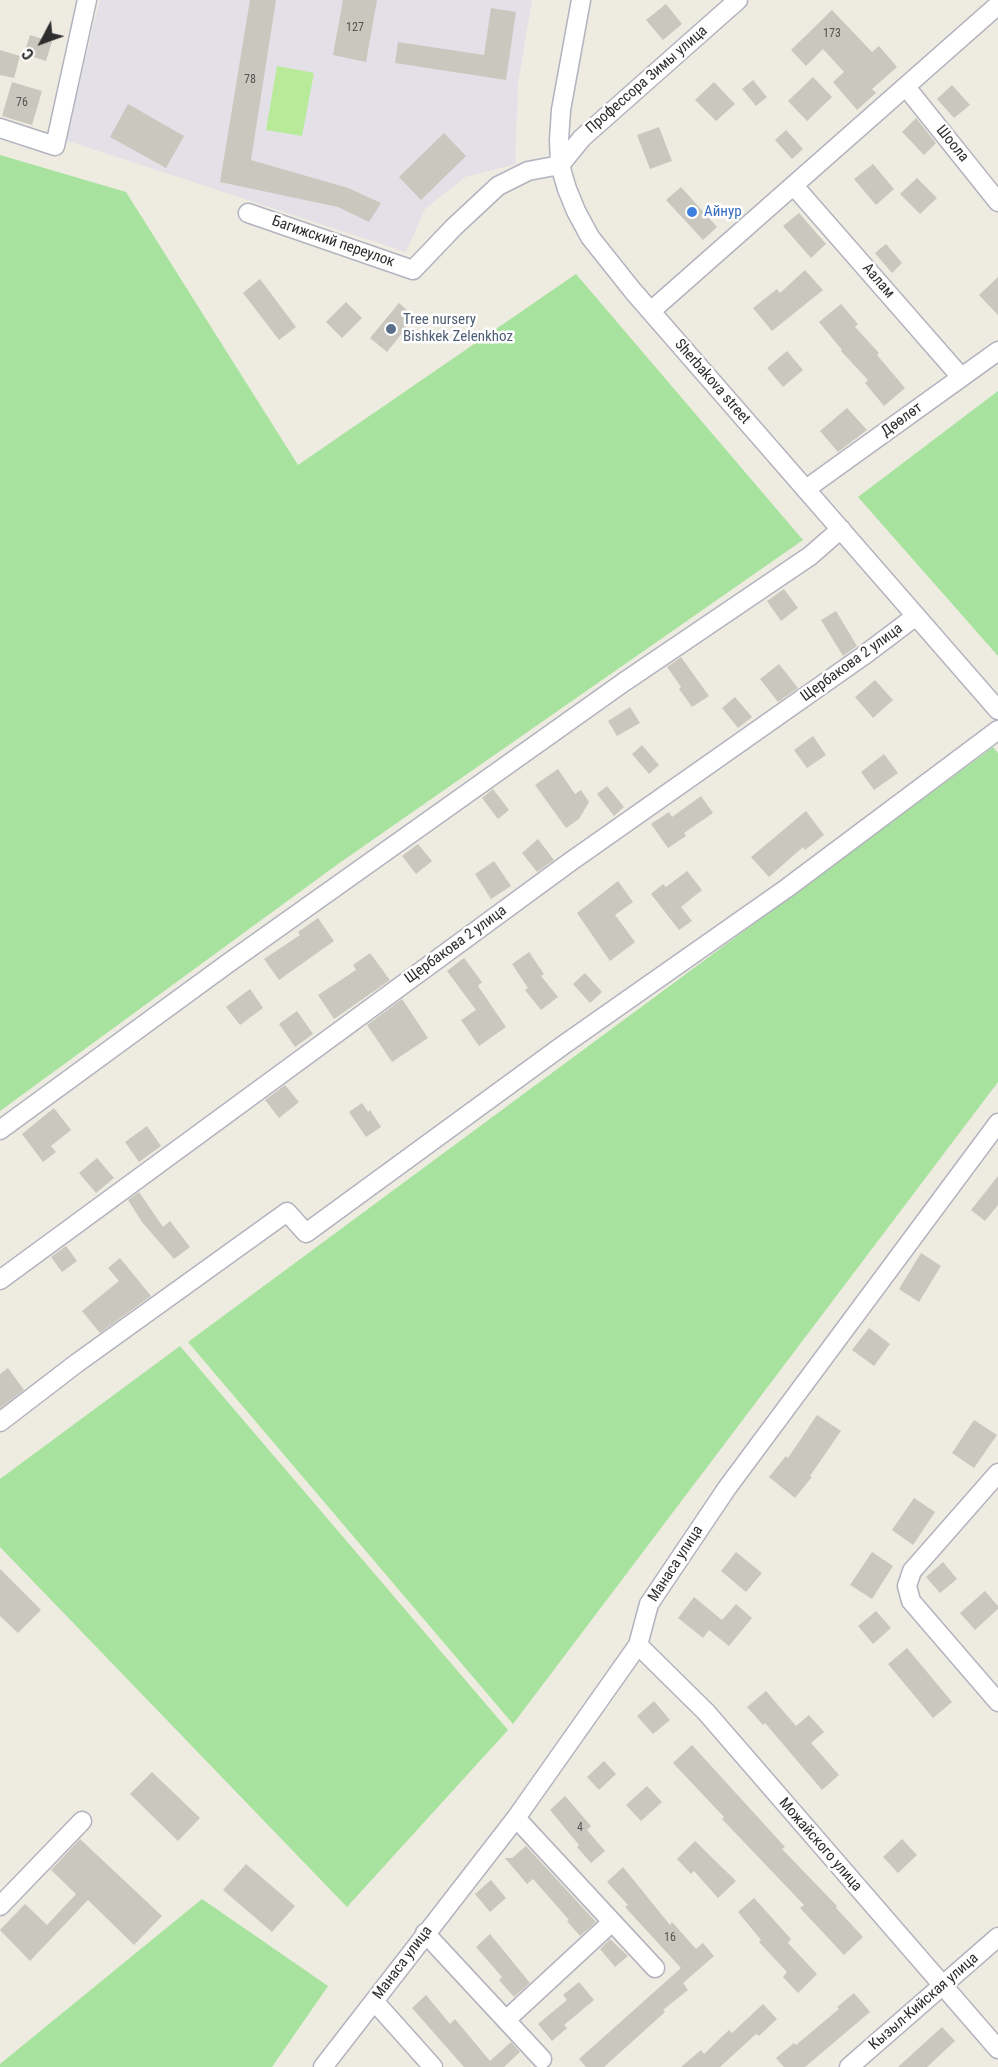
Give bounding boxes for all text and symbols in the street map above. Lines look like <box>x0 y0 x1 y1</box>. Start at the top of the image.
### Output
north arrow <box>12 12 72 72</box>
house number: 127 <box>346 21 364 35</box>
street label: Профессора Зимы улица <box>583 22 711 138</box>
house number: 173 <box>823 27 841 41</box>
text: С <box>18 44 38 64</box>
house number: 78 <box>244 73 256 87</box>
house number: 76 <box>16 96 28 110</box>
street label: Шоола <box>932 122 972 166</box>
place label: Айнур <box>704 203 742 221</box>
marker: Айнур <box>685 205 699 219</box>
street label: Багижский переулок <box>269 213 397 271</box>
street label: Аалам <box>858 260 898 302</box>
place label: Tree nursery Bishkek Zelenkhoz <box>403 311 513 346</box>
marker: Tree nursery Bishkek Zelenkhoz <box>384 322 398 336</box>
street label: Sherbakova street <box>670 336 754 428</box>
street label: Дөөлөт <box>878 399 926 441</box>
street label: Щербакова 2 улица <box>798 620 906 706</box>
street label: Щербакова 2 улица <box>402 902 510 988</box>
street label: Манаса улица <box>645 1523 707 1605</box>
street label: Можайского улица <box>775 1795 865 1895</box>
house number: 4 <box>577 1821 583 1835</box>
street label: Манаса улица <box>370 1923 436 2003</box>
house number: 16 <box>664 1931 676 1945</box>
street label: Кызыл-Кийская улица <box>866 1950 982 2054</box>

